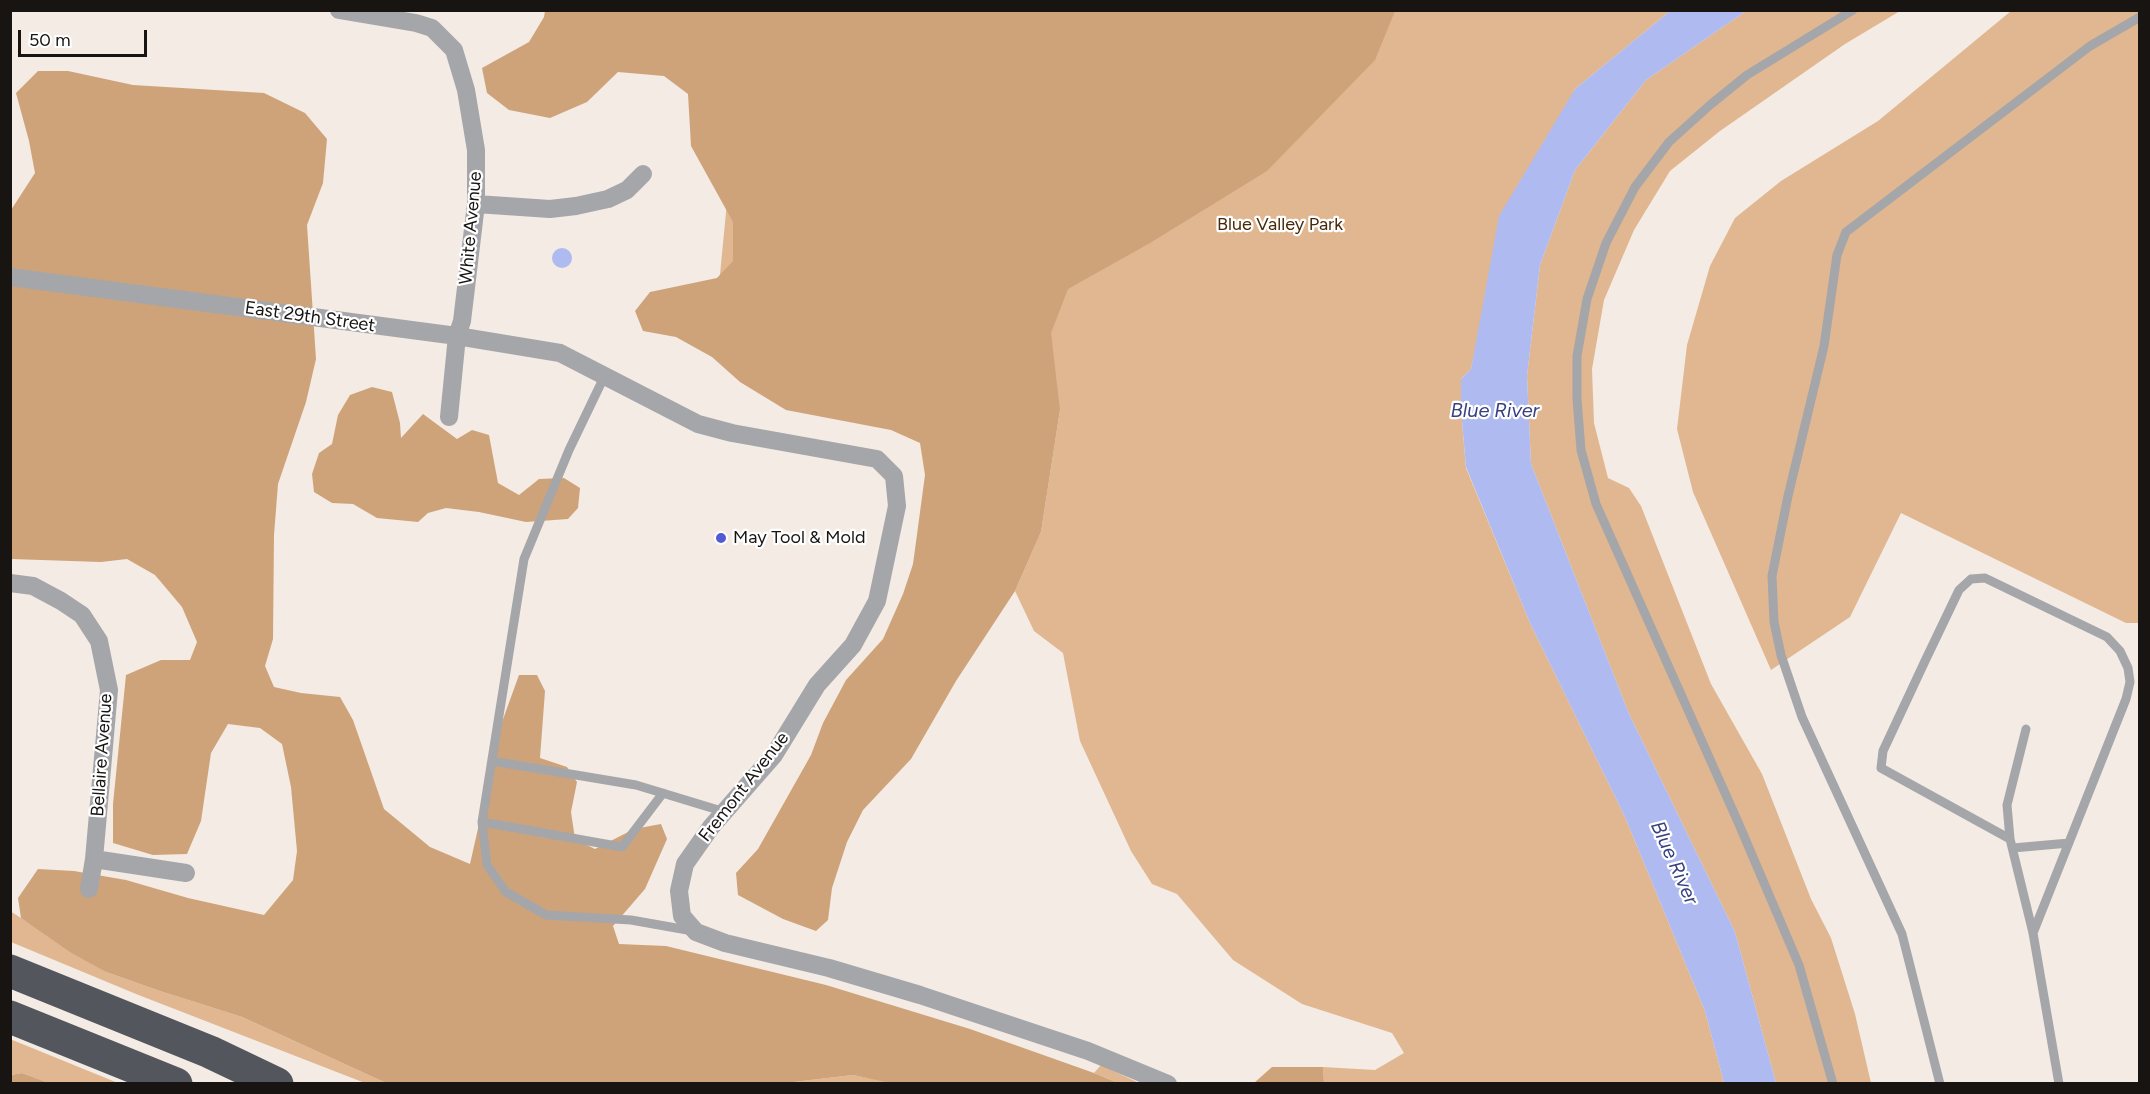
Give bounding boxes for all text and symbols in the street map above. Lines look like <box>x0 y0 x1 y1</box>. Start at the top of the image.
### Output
scale bar <box>21 18 150 56</box>
text: 50 m <box>29 29 71 51</box>
street label: White Avenue <box>455 171 487 285</box>
park label: Blue Valley Park <box>1217 214 1343 236</box>
street label: East 29th Street <box>243 297 377 337</box>
water label: Blue River <box>1451 399 1539 423</box>
place label: May Tool & Mold <box>733 527 866 549</box>
marker: May Tool & Mold <box>714 531 728 545</box>
street label: Bellaire Avenue <box>87 693 117 817</box>
street label: Fremont Avenue <box>694 728 794 846</box>
water label: Blue River <box>1645 818 1703 908</box>

